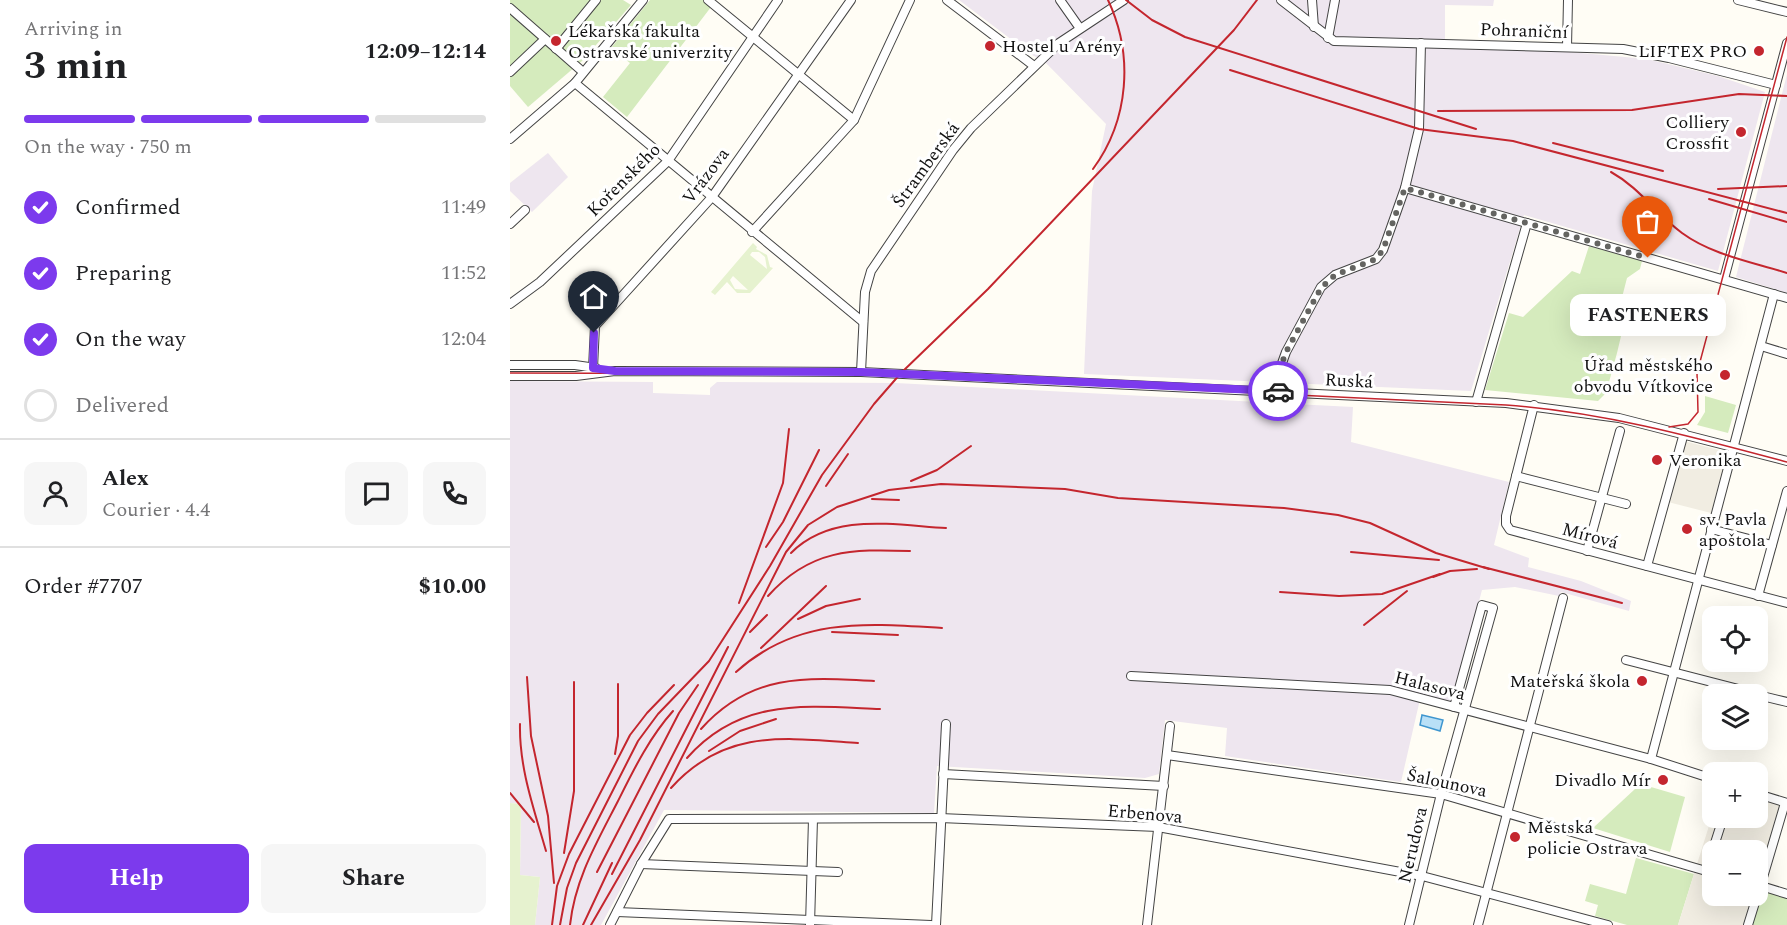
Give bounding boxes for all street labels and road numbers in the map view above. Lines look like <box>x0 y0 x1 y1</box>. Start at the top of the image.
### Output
street label: Pohraniční <box>1479 16 1570 46</box>
street label: Štramberská <box>886 116 966 213</box>
street label: Kořenského <box>581 137 667 223</box>
street label: Vrázova <box>676 142 736 210</box>
street label: Ruská <box>1324 366 1374 396</box>
street label: Mírová <box>1559 516 1621 556</box>
street label: Halasova <box>1392 664 1469 708</box>
street label: Šalounova <box>1404 761 1490 805</box>
street label: Erbenova <box>1106 797 1184 831</box>
street label: Nerudova <box>1391 804 1435 886</box>

